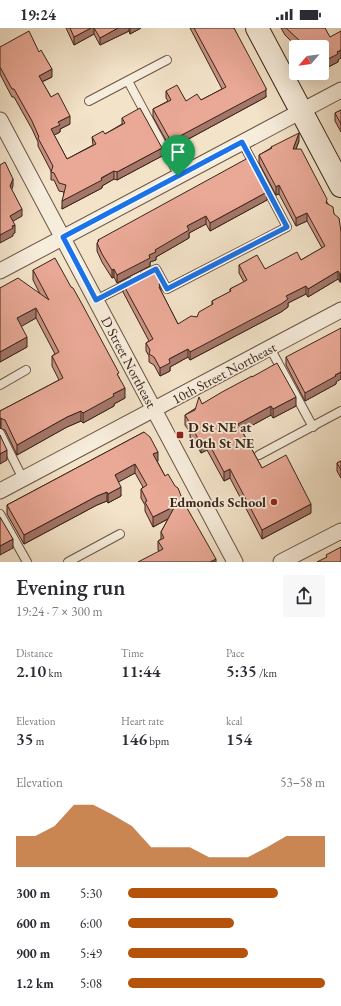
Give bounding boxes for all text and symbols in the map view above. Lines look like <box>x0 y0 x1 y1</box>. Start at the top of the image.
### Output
text: 19:24 <box>20 5 56 24</box>
north arrow <box>289 40 329 80</box>
map controls <box>289 40 329 80</box>
pin <box>161 135 195 176</box>
icon: arrive <box>167 141 189 163</box>
street label: D Street Northeast <box>97 313 161 411</box>
street label: 10th Street Northeast <box>169 338 280 408</box>
place label: D St NE at 10th St NE <box>188 418 254 452</box>
marker: D St NE at 10th St NE <box>175 430 185 440</box>
place label: Edmonds School <box>169 493 266 511</box>
marker: Edmonds School <box>269 497 279 507</box>
text: Evening run <box>16 573 125 602</box>
button: share <box>283 575 325 617</box>
text: 19:24 · 7 × 300 m <box>16 603 103 620</box>
text: Distance <box>16 646 53 660</box>
text: Time <box>121 646 144 660</box>
text: Pace <box>226 646 244 660</box>
text: 2.10 <box>16 660 46 682</box>
text: 11:44 <box>121 660 161 682</box>
text: 5:35 <box>226 660 257 682</box>
text: km <box>46 666 62 680</box>
text: /km <box>257 666 277 680</box>
text: Elevation <box>16 714 56 728</box>
text: Heart rate <box>121 714 164 728</box>
text: kcal <box>226 714 243 728</box>
text: 35 <box>16 728 33 750</box>
text: 146 <box>121 728 147 750</box>
text: 154 <box>226 728 252 750</box>
text: m <box>33 734 44 748</box>
text: bpm <box>147 734 169 748</box>
text: Elevation <box>16 774 63 791</box>
text: 53–58 m <box>280 774 325 791</box>
text: 300 m <box>16 885 50 902</box>
text: 5:30 <box>80 885 102 902</box>
text: 600 m <box>16 915 50 932</box>
text: 6:00 <box>80 915 102 932</box>
text: 900 m <box>16 945 50 962</box>
text: 5:49 <box>80 945 102 962</box>
text: 1.2 km <box>16 975 54 992</box>
text: 5:08 <box>80 975 102 992</box>

